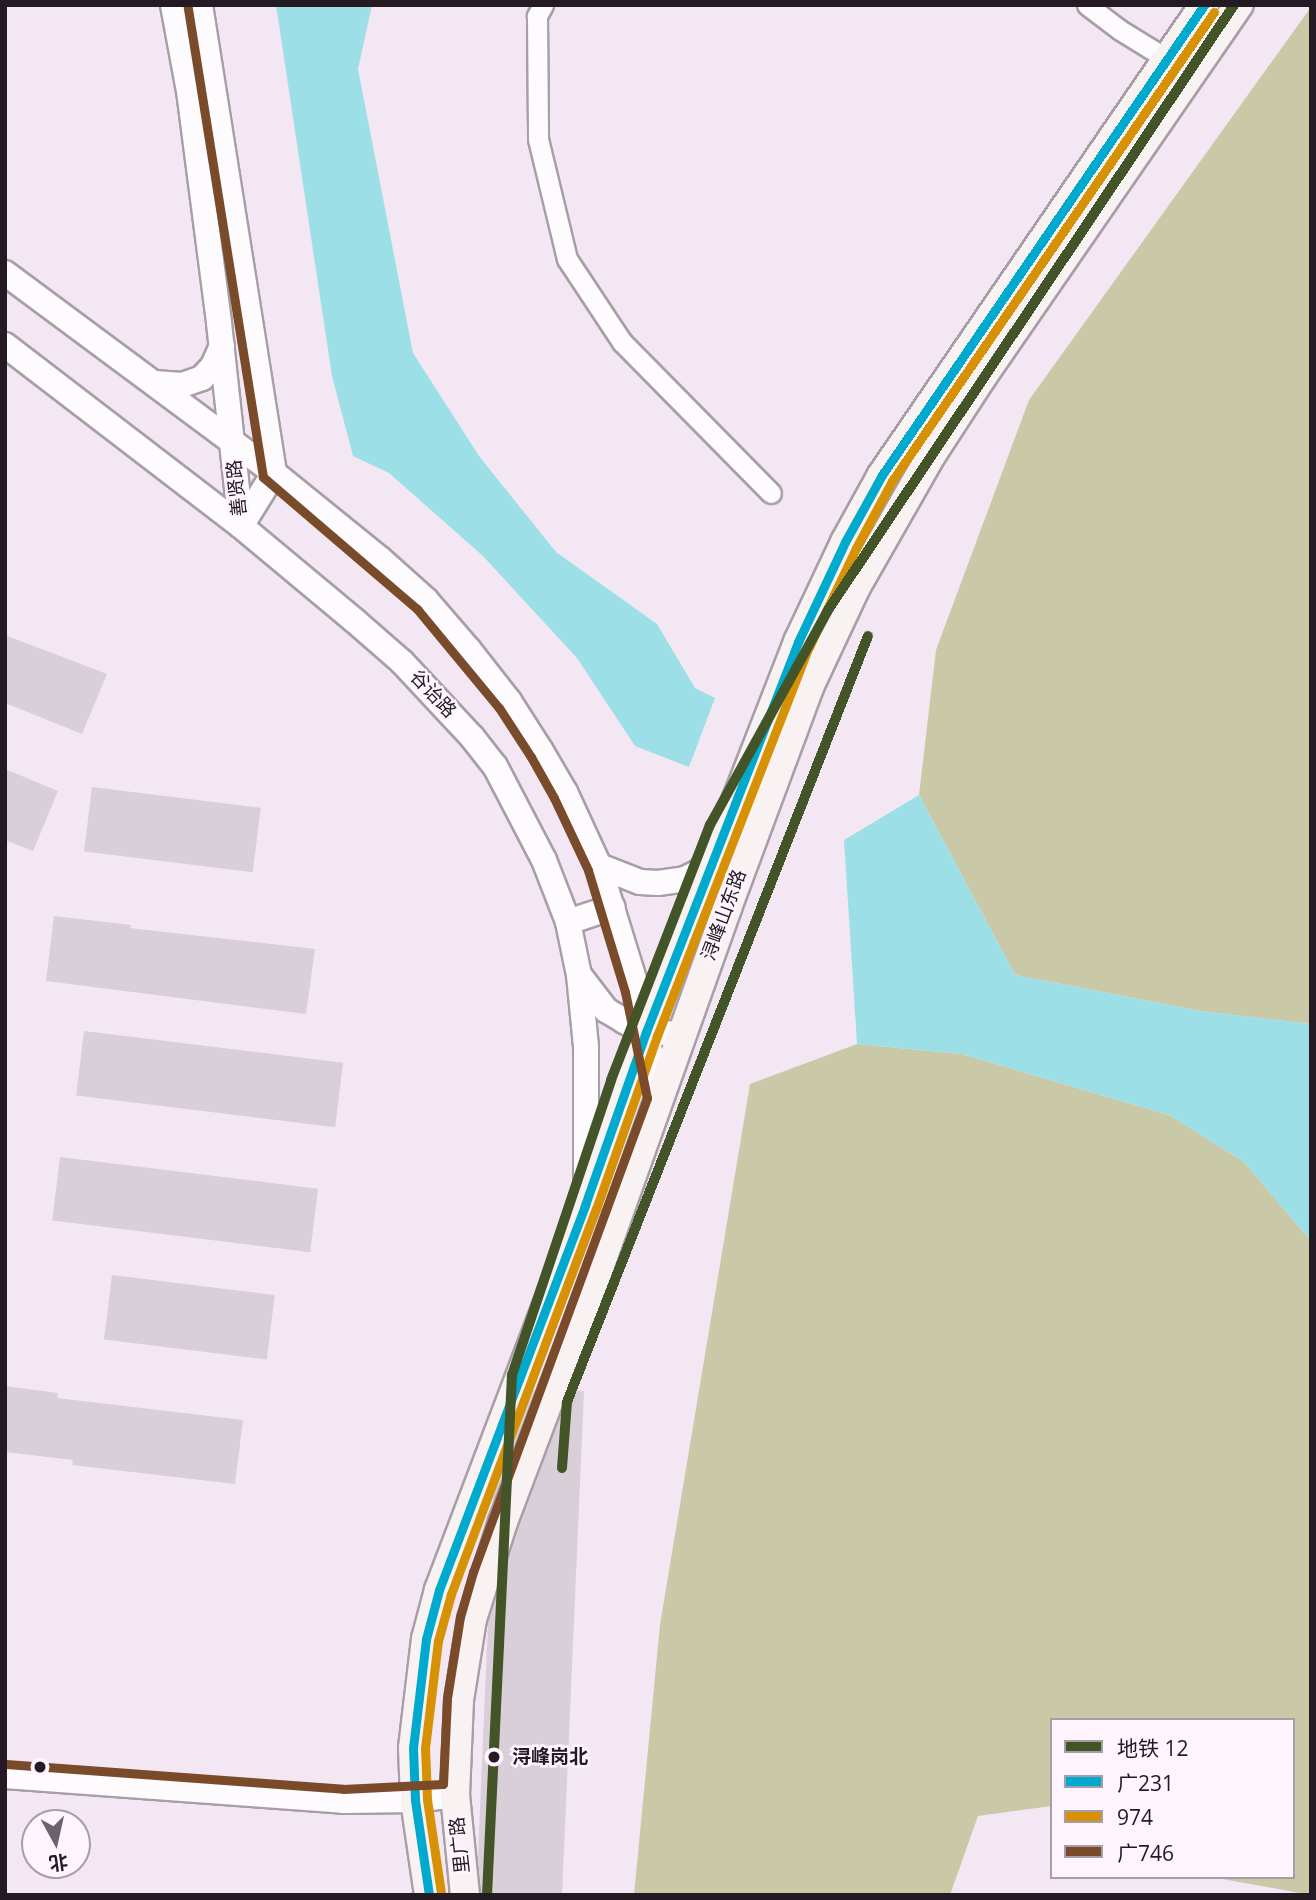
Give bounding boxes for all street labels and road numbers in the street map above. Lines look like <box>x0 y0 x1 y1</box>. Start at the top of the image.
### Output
street label: 善贤路 <box>223 458 251 518</box>
street label: 谷诒路 <box>405 665 461 723</box>
street label: 浔峰山东路 <box>697 866 751 964</box>
street label: 里广路 <box>446 1815 474 1875</box>

